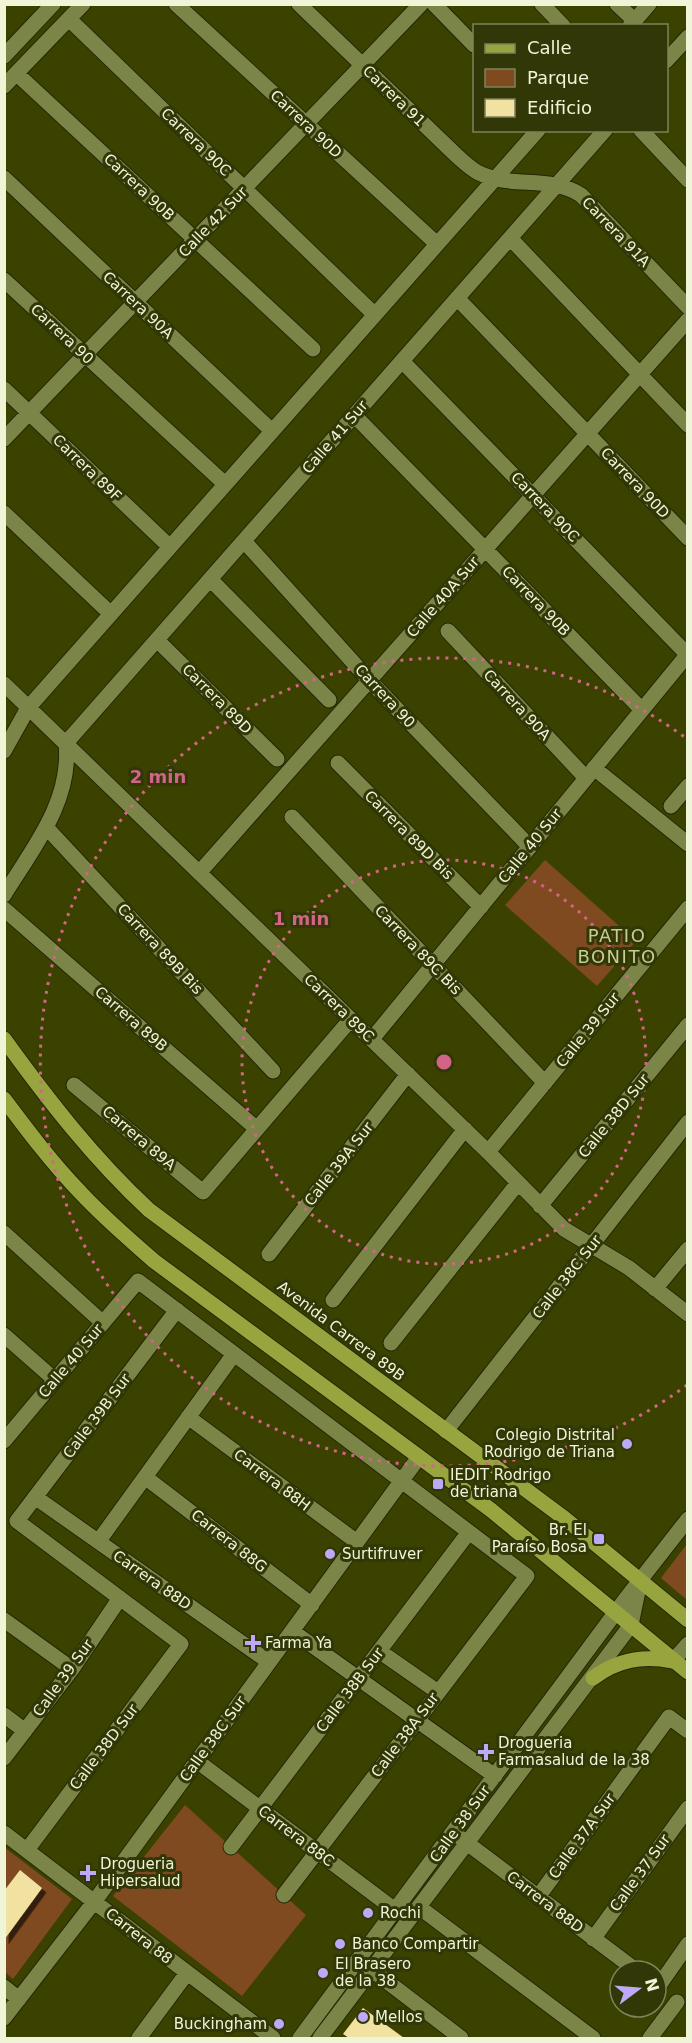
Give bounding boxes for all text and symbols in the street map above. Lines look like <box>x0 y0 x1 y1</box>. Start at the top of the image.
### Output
legend <box>473 24 668 132</box>
text: Calle <box>527 37 572 58</box>
street label: Carrera 91 <box>359 62 429 130</box>
text: Parque <box>527 67 589 88</box>
street label: Carrera 90D <box>266 86 346 162</box>
text: Edificio <box>527 97 592 118</box>
street label: Carrera 90C <box>157 104 235 180</box>
street label: Carrera 90B <box>100 150 178 224</box>
street label: Calle 42 Sur <box>175 182 252 261</box>
street label: Carrera 91A <box>578 193 654 271</box>
street label: Carrera 90A <box>99 268 178 343</box>
street label: Carrera 90 <box>27 300 97 368</box>
street label: Calle 41 Sur <box>298 396 372 477</box>
street label: Carrera 89F <box>49 431 125 505</box>
street label: Carrera 90D <box>597 444 673 522</box>
street label: Carrera 90C <box>507 468 583 546</box>
street label: Calle 40A Sur <box>403 552 484 641</box>
street label: Carrera 90B <box>498 562 574 640</box>
street label: Carrera 89D <box>178 660 256 738</box>
street label: Carrera 90 <box>351 661 419 731</box>
street label: Carrera 90A <box>480 666 555 745</box>
text: 2 min <box>130 766 186 787</box>
street label: Carrera 89D Bis <box>361 787 457 883</box>
street label: Calle 40 Sur <box>494 804 566 887</box>
street label: Carrera 89B Bis <box>113 900 207 998</box>
street label: Carrera 89C Bis <box>371 902 465 999</box>
text: 1 min <box>273 908 329 929</box>
district label: PATIO BONITO <box>577 925 657 967</box>
street label: Carrera 89C <box>300 970 378 1046</box>
street label: Carrera 89B <box>91 983 171 1055</box>
street label: Calle 39 Sur <box>552 988 624 1071</box>
centre of rings <box>434 1052 454 1072</box>
street label: Calle 38D Sur <box>575 1070 654 1162</box>
street label: Carrera 89A <box>99 1102 180 1174</box>
street label: Calle 39A Sur <box>301 1118 378 1209</box>
street label: Calle 38C Sur <box>529 1231 606 1323</box>
street label: Avenida Carrera 89B <box>274 1277 408 1385</box>
street label: Calle 40 Sur <box>35 1320 108 1402</box>
street label: Calle 39B Sur <box>59 1369 135 1462</box>
place label: Colegio Distrital Rodrigo de Triana <box>484 1426 615 1461</box>
marker: Colegio Distrital Rodrigo de Triana <box>620 1437 634 1451</box>
street label: Carrera 88H <box>230 1445 314 1515</box>
place label: IEDIT Rodrigo de triana <box>450 1466 551 1501</box>
marker: IEDIT Rodrigo de triana <box>431 1477 445 1491</box>
street label: Carrera 88G <box>187 1506 271 1576</box>
place label: Br. El Paraíso Bosa <box>492 1521 587 1556</box>
marker: Br. El Paraíso Bosa <box>592 1532 606 1546</box>
place label: Surtifruver <box>342 1545 423 1563</box>
street label: Carrera 88D <box>109 1546 195 1614</box>
marker: Surtifruver <box>323 1547 337 1561</box>
place label: Farma Ya <box>265 1634 332 1652</box>
street label: Calle 39 Sur <box>29 1635 98 1720</box>
marker: Farma Ya <box>246 1636 260 1650</box>
street label: Calle 38B Sur <box>312 1643 388 1736</box>
street label: Calle 38A Sur <box>367 1688 443 1781</box>
street label: Calle 38C Sur <box>176 1692 251 1785</box>
street label: Calle 38D Sur <box>66 1700 143 1793</box>
place label: Drogueria Farmasalud de la 38 <box>498 1734 650 1769</box>
marker: Drogueria Farmasalud de la 38 <box>479 1745 493 1759</box>
street label: Calle 38 Sur <box>426 1781 495 1866</box>
street label: Calle 37A Sur <box>545 1789 620 1882</box>
street label: Carrera 88C <box>255 1802 337 1870</box>
street label: Calle 37 Sur <box>606 1830 675 1915</box>
place label: Drogueria Hipersalud <box>100 1855 181 1890</box>
marker: Drogueria Hipersalud <box>81 1866 95 1880</box>
street label: Carrera 88D <box>503 1867 587 1937</box>
street label: Carrera 88 <box>102 1904 176 1968</box>
place label: Rochi <box>380 1904 421 1922</box>
marker: Rochi <box>361 1906 375 1920</box>
place label: Banco Compartir <box>352 1935 479 1953</box>
marker: Banco Compartir <box>333 1937 347 1951</box>
place label: El Brasero de la 38 <box>335 1955 411 1990</box>
north arrow <box>608 1959 668 2019</box>
marker: El Brasero de la 38 <box>316 1966 330 1980</box>
text: N <box>641 1976 663 1994</box>
place label: Mellos <box>375 2008 423 2026</box>
marker: Mellos <box>356 2010 370 2024</box>
place label: Buckingham <box>174 2015 267 2033</box>
marker: Buckingham <box>272 2017 286 2031</box>

